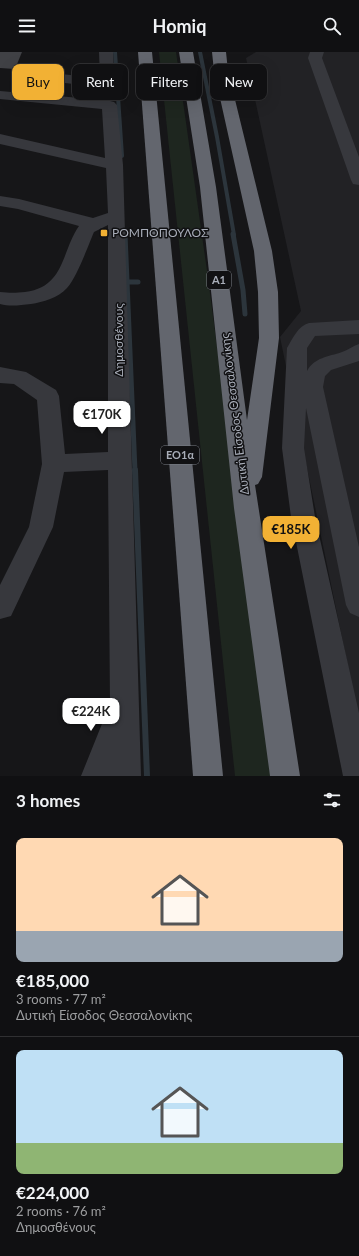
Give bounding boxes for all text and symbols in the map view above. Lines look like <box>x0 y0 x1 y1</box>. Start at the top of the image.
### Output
icon: menu <box>16 15 38 37</box>
text: Homiq <box>153 15 206 37</box>
icon: search <box>321 15 343 37</box>
chip: Buy <box>12 64 64 100</box>
chip: Rent <box>72 64 128 100</box>
chip: Filters <box>136 64 202 100</box>
chip: New <box>210 64 267 100</box>
place label: ΡΟΜΠΟΠΟΥΛΟΣ <box>112 225 208 240</box>
marker: ΡΟΜΠΟΠΟΥΛΟΣ <box>99 228 109 238</box>
road number: Α1 <box>207 271 231 289</box>
street label: Δημοσθένους <box>111 303 126 377</box>
street label: Δυτική Είσοδος Θεσσαλονίκης <box>217 332 252 496</box>
pin: €170K <box>74 401 130 435</box>
text: €170K <box>82 406 122 422</box>
road number: ΕΟ1α <box>161 446 199 464</box>
pin: €185K <box>263 516 319 550</box>
text: €185K <box>271 521 311 537</box>
pin: €224K <box>63 698 119 732</box>
text: €224K <box>71 703 111 719</box>
icon: filters <box>321 789 343 811</box>
text: 3 homes <box>16 790 80 811</box>
icon: home <box>144 864 216 936</box>
text: €185,000 <box>16 970 89 991</box>
text: 3 rooms · 77 m² <box>16 991 106 1007</box>
text: Δυτική Είσοδος Θεσσαλονίκης <box>16 1007 192 1023</box>
icon: home <box>144 1076 216 1148</box>
text: €224,000 <box>16 1182 89 1203</box>
text: 2 rooms · 76 m² <box>16 1203 106 1219</box>
text: Δημοσθένους <box>16 1219 96 1235</box>

